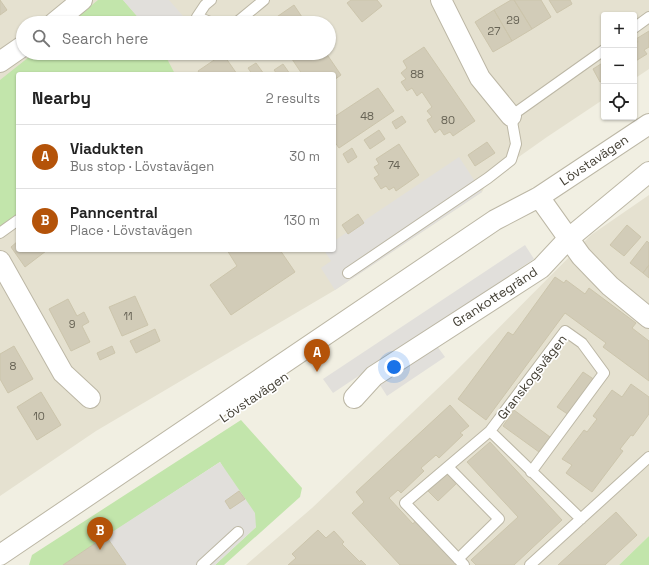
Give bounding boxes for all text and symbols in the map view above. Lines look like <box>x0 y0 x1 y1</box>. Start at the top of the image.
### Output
map controls <box>601 12 637 120</box>
button: + <box>601 12 637 48</box>
house number: 29 <box>506 13 520 27</box>
search box <box>16 16 336 60</box>
house number: 27 <box>488 24 500 38</box>
icon: search <box>30 27 52 49</box>
text: Search here <box>62 29 148 48</box>
button: − <box>601 48 637 84</box>
house number: 88 <box>410 67 424 81</box>
button: locate <box>601 84 637 120</box>
text: Nearby <box>32 87 91 109</box>
text: 2 results <box>266 90 320 107</box>
house number: 48 <box>360 109 374 123</box>
house number: 80 <box>441 113 455 127</box>
street label: Lövstavägen <box>556 131 632 189</box>
text: Viadukten <box>70 139 144 158</box>
text: A <box>41 148 49 165</box>
text: 30 m <box>289 148 320 165</box>
text: Bus stop · Lövstavägen <box>70 158 214 175</box>
house number: 74 <box>388 158 400 172</box>
text: Panncentral <box>70 203 158 222</box>
text: B <box>41 212 49 229</box>
text: 130 m <box>284 212 320 229</box>
text: Place · Lövstavägen <box>70 222 192 239</box>
street label: Grankottegränd <box>449 263 541 331</box>
house number: 11 <box>123 309 133 323</box>
house number: 9 <box>69 317 76 331</box>
street label: Granskogsvägen <box>493 331 571 423</box>
pin: A <box>304 339 330 372</box>
your location <box>384 357 404 377</box>
house number: 8 <box>10 359 17 373</box>
street label: Lövstavägen <box>216 368 292 426</box>
house number: 10 <box>33 409 45 423</box>
pin: B <box>87 517 113 550</box>

